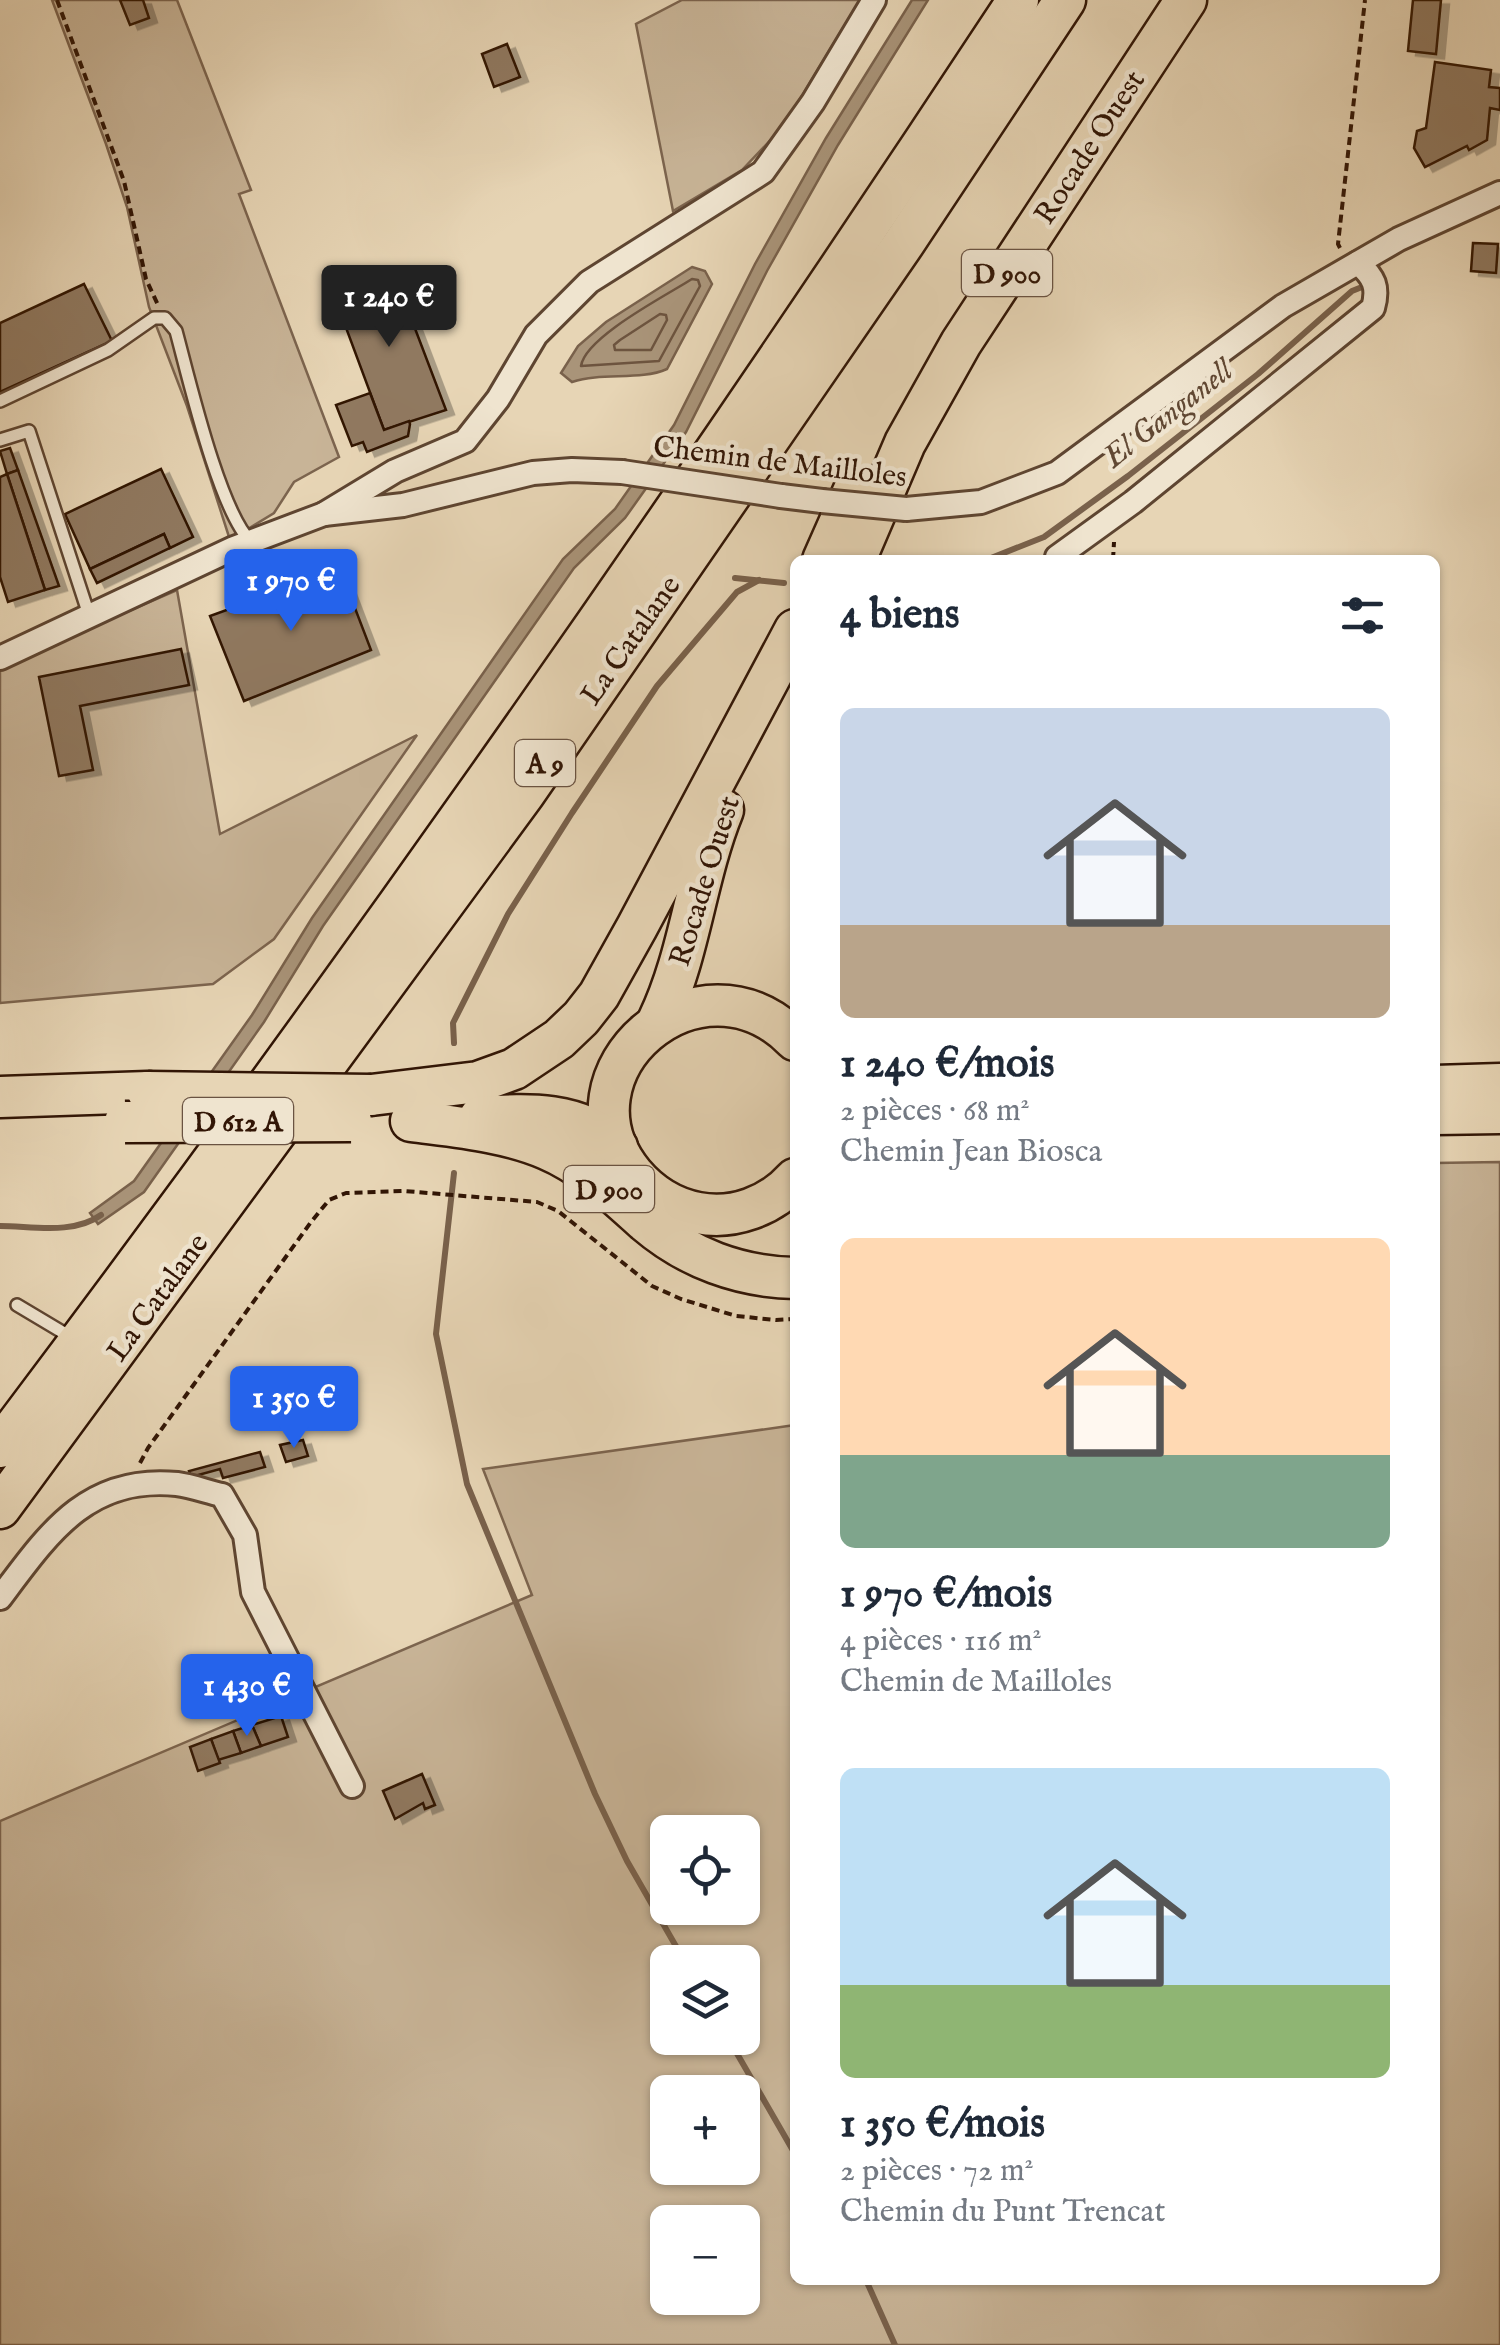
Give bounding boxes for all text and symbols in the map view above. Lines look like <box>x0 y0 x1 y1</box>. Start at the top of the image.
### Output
street label: Rocade Ouest <box>1027 64 1155 232</box>
road number: D 900 <box>962 250 1052 296</box>
pin: 1 240 € <box>297 265 481 350</box>
text: 1 240 € <box>343 277 435 318</box>
water label: El Ganganell <box>1095 350 1244 479</box>
street label: Chemin de Mailloles <box>651 429 909 497</box>
pin: 1 970 € <box>199 549 383 634</box>
text: 1 970 € <box>246 561 336 602</box>
street label: La Catalane <box>573 569 690 713</box>
icon: filters <box>1335 588 1390 643</box>
text: 4 biens <box>840 589 960 642</box>
road number: A 9 <box>515 740 575 786</box>
icon: home <box>1025 773 1205 953</box>
street label: Rocade Ouest <box>662 792 750 971</box>
text: 1 240 €/mois <box>840 1038 1055 1091</box>
text: 2 pièces · 68 m² <box>840 1091 1030 1132</box>
road number: D 612 A <box>183 1098 293 1144</box>
text: Chemin Jean Biosca <box>840 1132 1102 1173</box>
road number: D 900 <box>564 1166 654 1212</box>
street label: La Catalane <box>99 1227 218 1370</box>
icon: home <box>1025 1303 1205 1483</box>
pin: 1 350 € <box>202 1366 386 1451</box>
text: 1 350 € <box>252 1378 336 1419</box>
text: 1 970 €/mois <box>840 1568 1052 1621</box>
text: 4 pièces · 116 m² <box>840 1621 1042 1662</box>
pin: 1 430 € <box>155 1654 339 1739</box>
text: Chemin de Mailloles <box>840 1662 1112 1703</box>
text: 1 430 € <box>203 1666 291 1707</box>
map controls <box>650 1815 760 2315</box>
button: locate <box>650 1815 760 1925</box>
icon: home <box>1025 1833 1205 2013</box>
button: layers <box>650 1945 760 2055</box>
button: + <box>650 2075 760 2185</box>
text: 1 350 €/mois <box>840 2098 1045 2151</box>
text: 2 pièces · 72 m² <box>840 2151 1034 2192</box>
text: Chemin du Punt Trencat <box>840 2192 1165 2233</box>
button: − <box>650 2205 760 2315</box>

